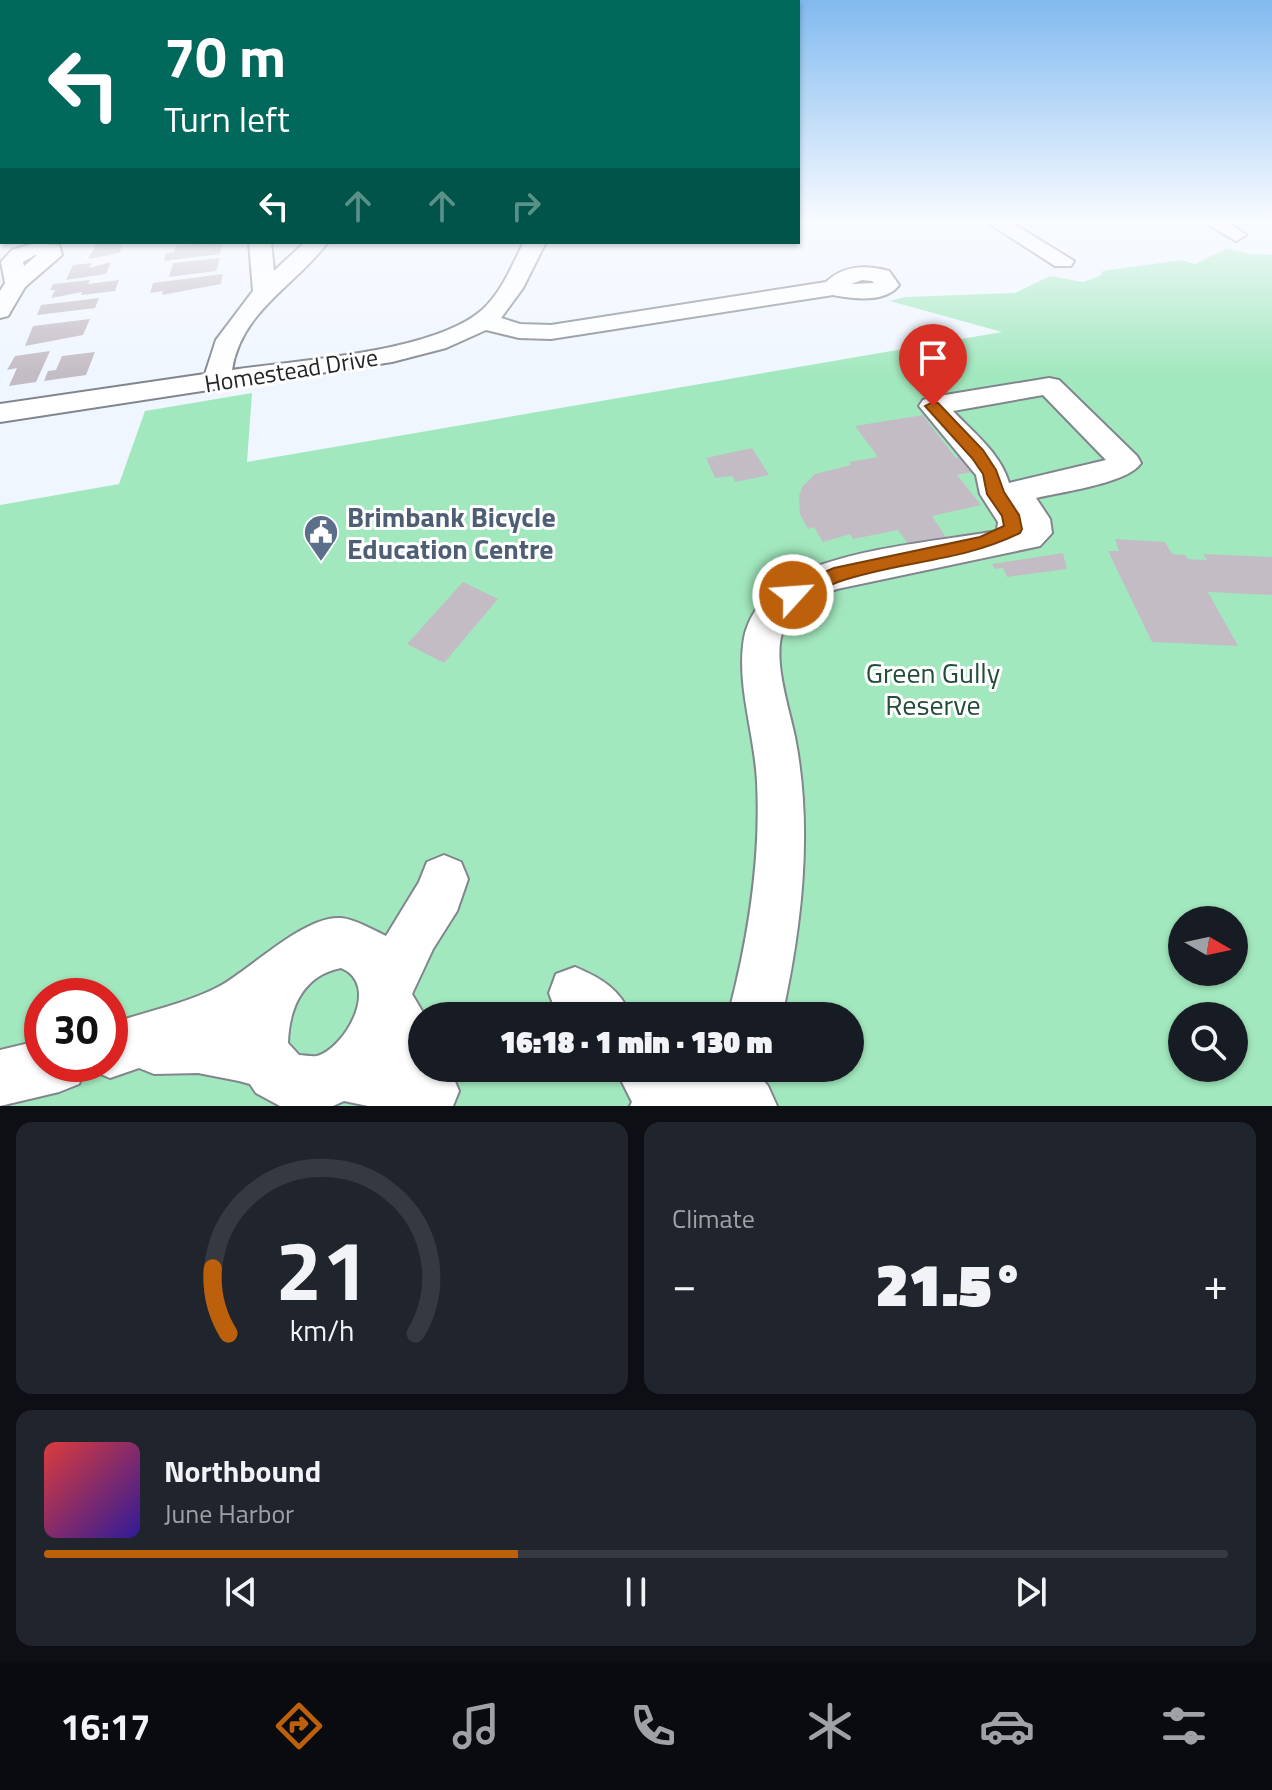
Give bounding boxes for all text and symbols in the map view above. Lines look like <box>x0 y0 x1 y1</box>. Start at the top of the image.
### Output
text: 70 m <box>164 14 286 99</box>
icon: left <box>32 32 136 136</box>
text: Turn left <box>164 91 290 146</box>
icon: left <box>252 184 296 228</box>
icon: ahead <box>336 184 380 228</box>
icon: ahead <box>420 184 464 228</box>
icon: right <box>504 184 548 228</box>
pin <box>899 324 967 406</box>
icon: arrive <box>911 336 955 380</box>
street label: Homestead Drive <box>202 339 380 401</box>
place label: Brimbank Bicycle Education Centre <box>347 495 556 570</box>
public building icon: Brimbank Bicycle Education Centre <box>302 513 340 563</box>
position arrow <box>751 553 835 637</box>
park label: Green Gully Reserve <box>866 651 1000 726</box>
north arrow <box>1168 906 1248 986</box>
map controls <box>1168 906 1248 1082</box>
speed limit sign: 30 <box>24 978 128 1082</box>
button: search <box>1168 1002 1248 1082</box>
text: 16:18 · 1 min · 130 m <box>500 1019 772 1065</box>
text: Climate <box>672 1199 755 1238</box>
text: 21 <box>275 1206 369 1332</box>
text: 21.5° <box>876 1238 1024 1329</box>
text: − <box>672 1250 697 1317</box>
text: + <box>1203 1250 1228 1317</box>
text: km/h <box>290 1309 354 1352</box>
text: Northbound <box>164 1448 321 1494</box>
text: June Harbor <box>164 1494 294 1533</box>
icon: previous <box>219 1570 263 1614</box>
icon: pause <box>614 1570 658 1614</box>
icon: next <box>1009 1570 1053 1614</box>
icon: directions <box>271 1698 327 1754</box>
icon: music <box>448 1698 504 1754</box>
icon: phone <box>625 1698 681 1754</box>
icon: climate <box>802 1698 858 1754</box>
icon: car <box>979 1698 1035 1754</box>
icon: filters <box>1156 1698 1212 1754</box>
text: 16:17 <box>60 1699 150 1754</box>

